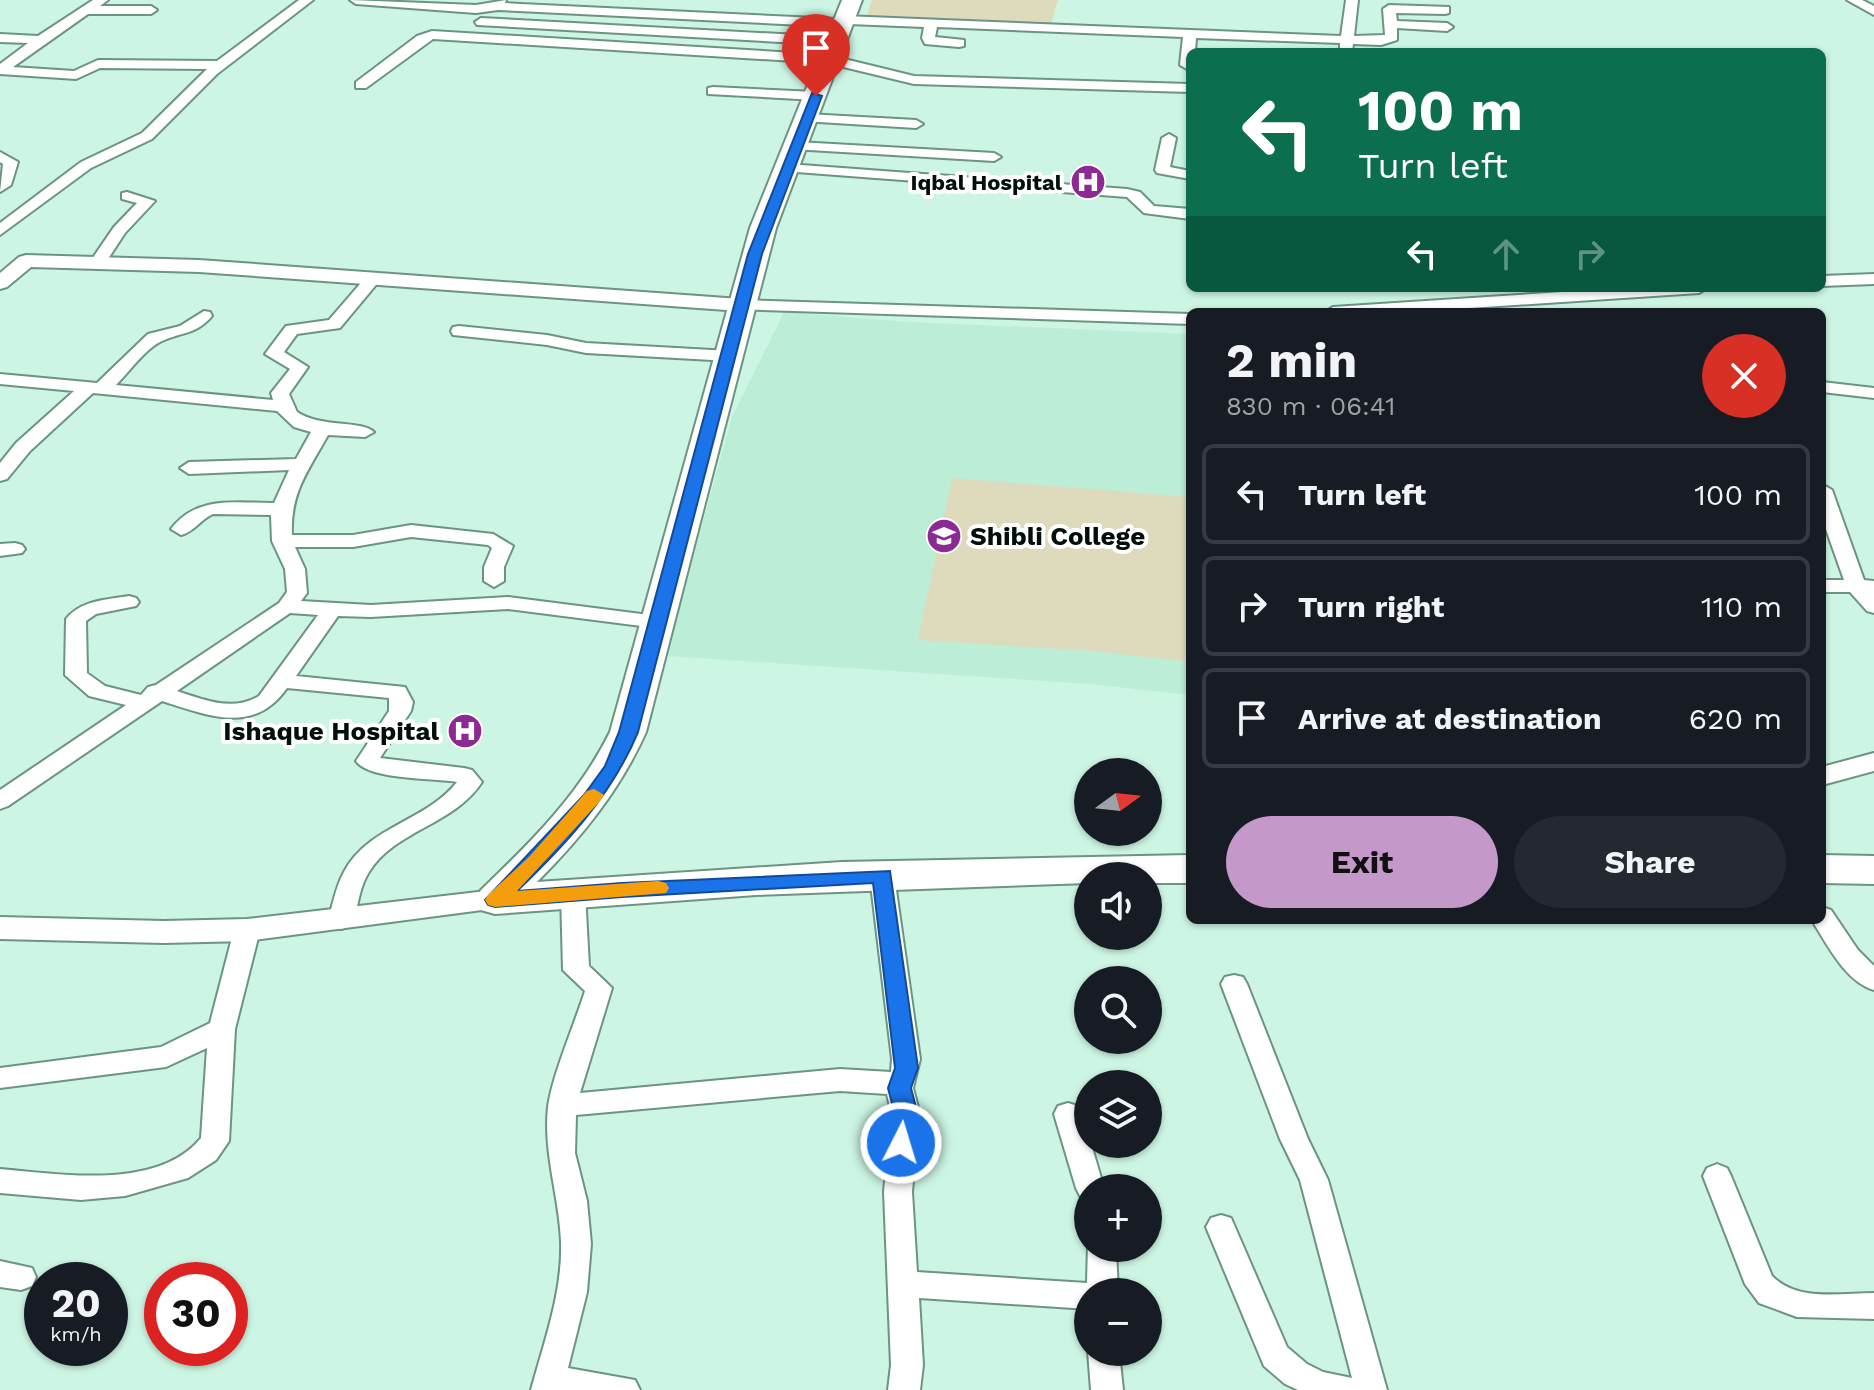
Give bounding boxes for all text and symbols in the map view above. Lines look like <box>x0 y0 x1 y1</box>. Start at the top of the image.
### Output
pin <box>782 14.0 850 96</box>
icon: arrive <box>794 26 838 70</box>
text: 100 m <box>1358 78 1523 144</box>
icon: left <box>1226 80 1330 184</box>
text: Turn left <box>1358 145 1508 187</box>
hospital icon: Iqbal Hospital <box>1069 163 1107 201</box>
place label: Iqbal Hospital <box>911 170 1063 195</box>
icon: left <box>1400 232 1444 276</box>
icon: ahead <box>1484 232 1528 276</box>
icon: right <box>1568 232 1612 276</box>
text: 2 min <box>1226 332 1357 389</box>
button: close <box>1702 334 1786 418</box>
text: 830 m · 06:41 <box>1226 391 1395 421</box>
icon: left <box>1230 472 1274 516</box>
text: Turn left <box>1298 477 1426 512</box>
text: 100 m <box>1694 477 1782 512</box>
school or university icon: Shibli College <box>925 517 963 555</box>
place label: Shibli College <box>970 521 1145 551</box>
icon: right <box>1230 584 1274 628</box>
text: Turn right <box>1298 589 1444 624</box>
text: 110 m <box>1701 589 1782 624</box>
icon: arrive <box>1230 696 1274 740</box>
text: Arrive at destination <box>1298 701 1602 736</box>
text: 620 m <box>1689 701 1782 736</box>
hospital icon: Ishaque Hospital <box>446 712 484 750</box>
place label: Ishaque Hospital <box>223 716 439 746</box>
north arrow <box>1074 758 1162 846</box>
map controls <box>1074 758 1162 1366</box>
button: Exit <box>1226 816 1498 908</box>
button: Share <box>1514 816 1786 908</box>
button: sound <box>1074 862 1162 950</box>
button: search <box>1074 966 1162 1054</box>
button: layers <box>1074 1070 1162 1158</box>
position arrow <box>859 1101 943 1185</box>
button: + <box>1074 1174 1162 1262</box>
speed limit sign: 30 <box>144 1262 248 1366</box>
button: − <box>1074 1278 1162 1366</box>
text: 20 <box>51 1280 101 1327</box>
text: km/h <box>50 1322 102 1346</box>

